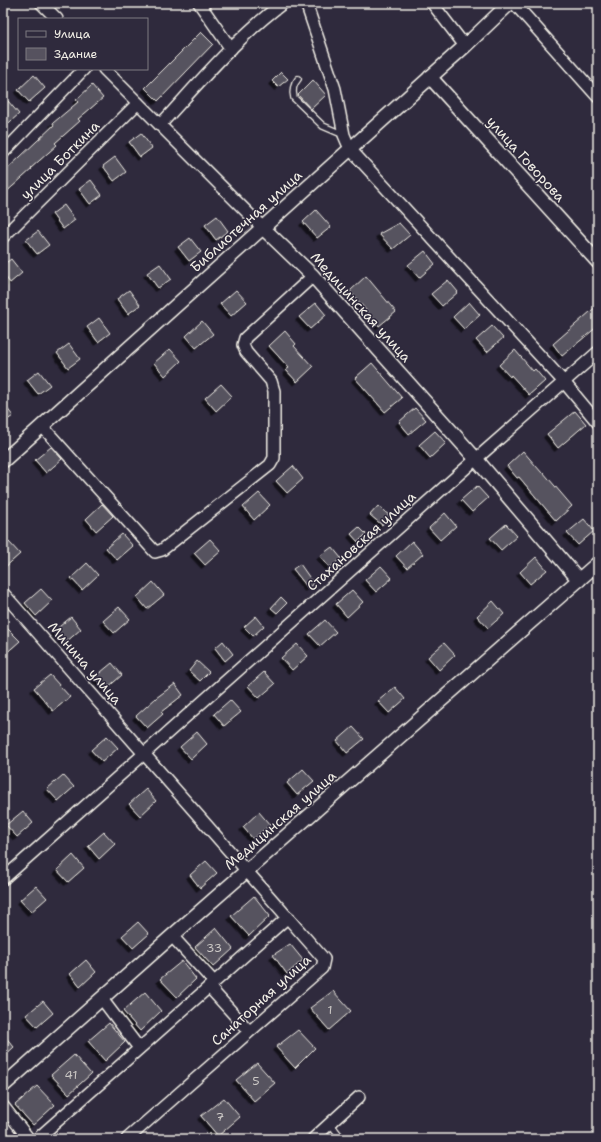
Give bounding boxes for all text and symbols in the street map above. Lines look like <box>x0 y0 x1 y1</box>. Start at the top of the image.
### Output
legend <box>18 18 148 70</box>
text: Улица <box>54 26 91 42</box>
text: Здание <box>54 46 98 62</box>
street label: улица Говорова <box>483 112 570 206</box>
street label: улица Боткина <box>17 116 104 203</box>
street label: Библиотечная улица <box>186 166 306 276</box>
street label: Медицинская улица <box>307 248 416 366</box>
street label: Стахановская улица <box>303 487 420 595</box>
street label: Минина улица <box>44 618 126 708</box>
street label: Медицинская улица <box>220 766 340 873</box>
house number: 33 <box>206 940 222 956</box>
street label: Санаторная улица <box>207 950 315 1050</box>
house number: 1 <box>327 1002 333 1018</box>
house number: 41 <box>65 1067 77 1083</box>
house number: 5 <box>252 1073 260 1089</box>
house number: 7 <box>216 1109 224 1125</box>

